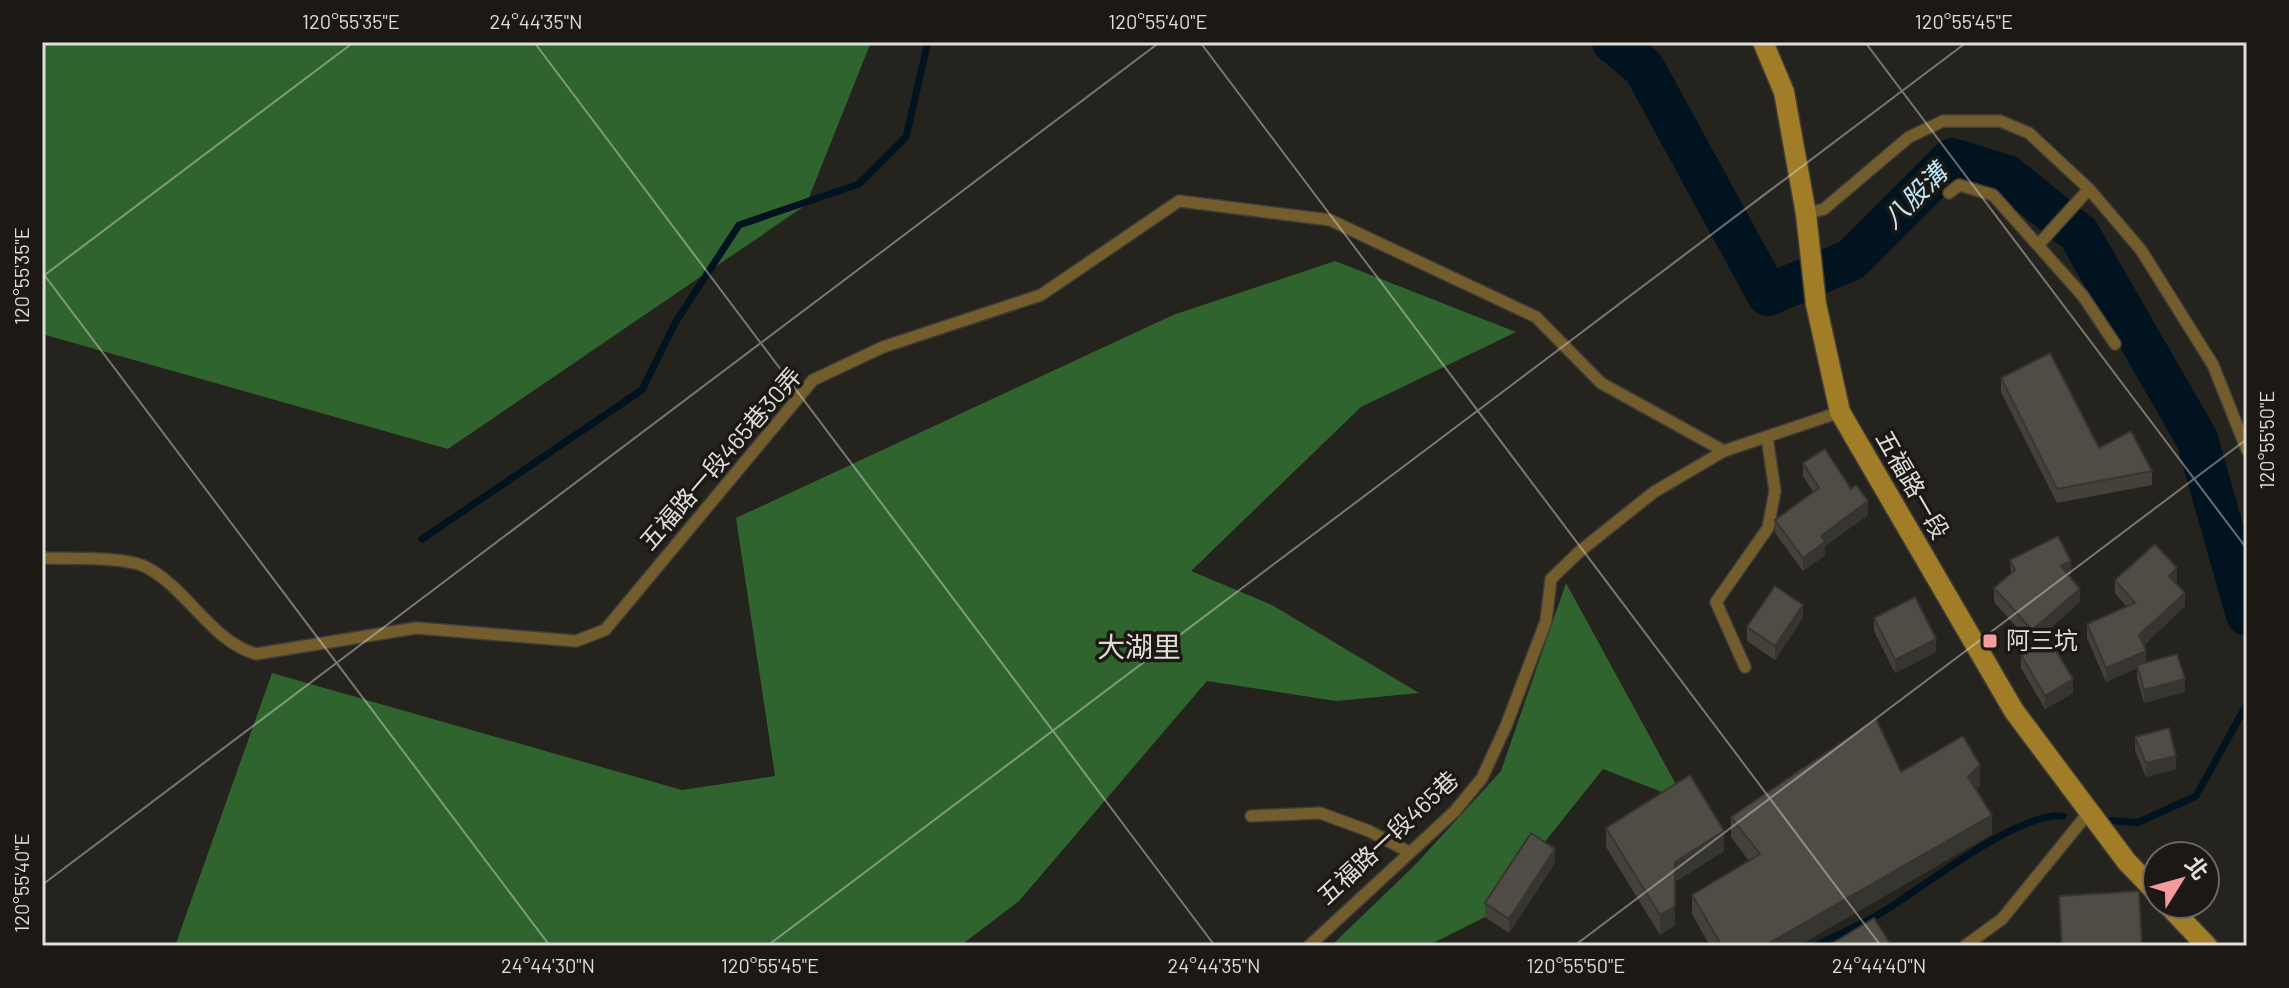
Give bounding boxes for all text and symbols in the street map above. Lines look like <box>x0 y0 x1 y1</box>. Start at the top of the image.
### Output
text: 120°55'35"E <box>302 9 400 33</box>
text: 24°44'35"N <box>489 9 583 33</box>
text: 120°55'40"E <box>1108 9 1208 33</box>
text: 120°55'45"E <box>1915 9 2013 33</box>
water label: 八股溝 <box>1875 154 1955 233</box>
text: 120°55'35"E <box>9 227 33 325</box>
street label: 五福路一段465巷30弄 <box>633 361 807 555</box>
text: 120°55'50"E <box>2254 391 2278 489</box>
street label: 五福路一段 <box>1871 425 1956 543</box>
place label: 阿三坑 <box>2006 625 2078 654</box>
district label: 大湖里 <box>1097 629 1181 663</box>
marker: 阿三坑 <box>1981 632 1999 650</box>
street label: 五福路一段465巷 <box>1311 764 1463 910</box>
text: 120°55'40"E <box>9 833 33 933</box>
north arrow <box>2141 840 2221 920</box>
text: 北 <box>2181 851 2215 884</box>
text: 24°44'30"N <box>501 953 595 977</box>
text: 120°55'45"E <box>721 953 819 977</box>
text: 24°44'35"N <box>1167 953 1261 977</box>
text: 120°55'50"E <box>1527 953 1625 977</box>
text: 24°44'40"N <box>1832 953 1926 977</box>

